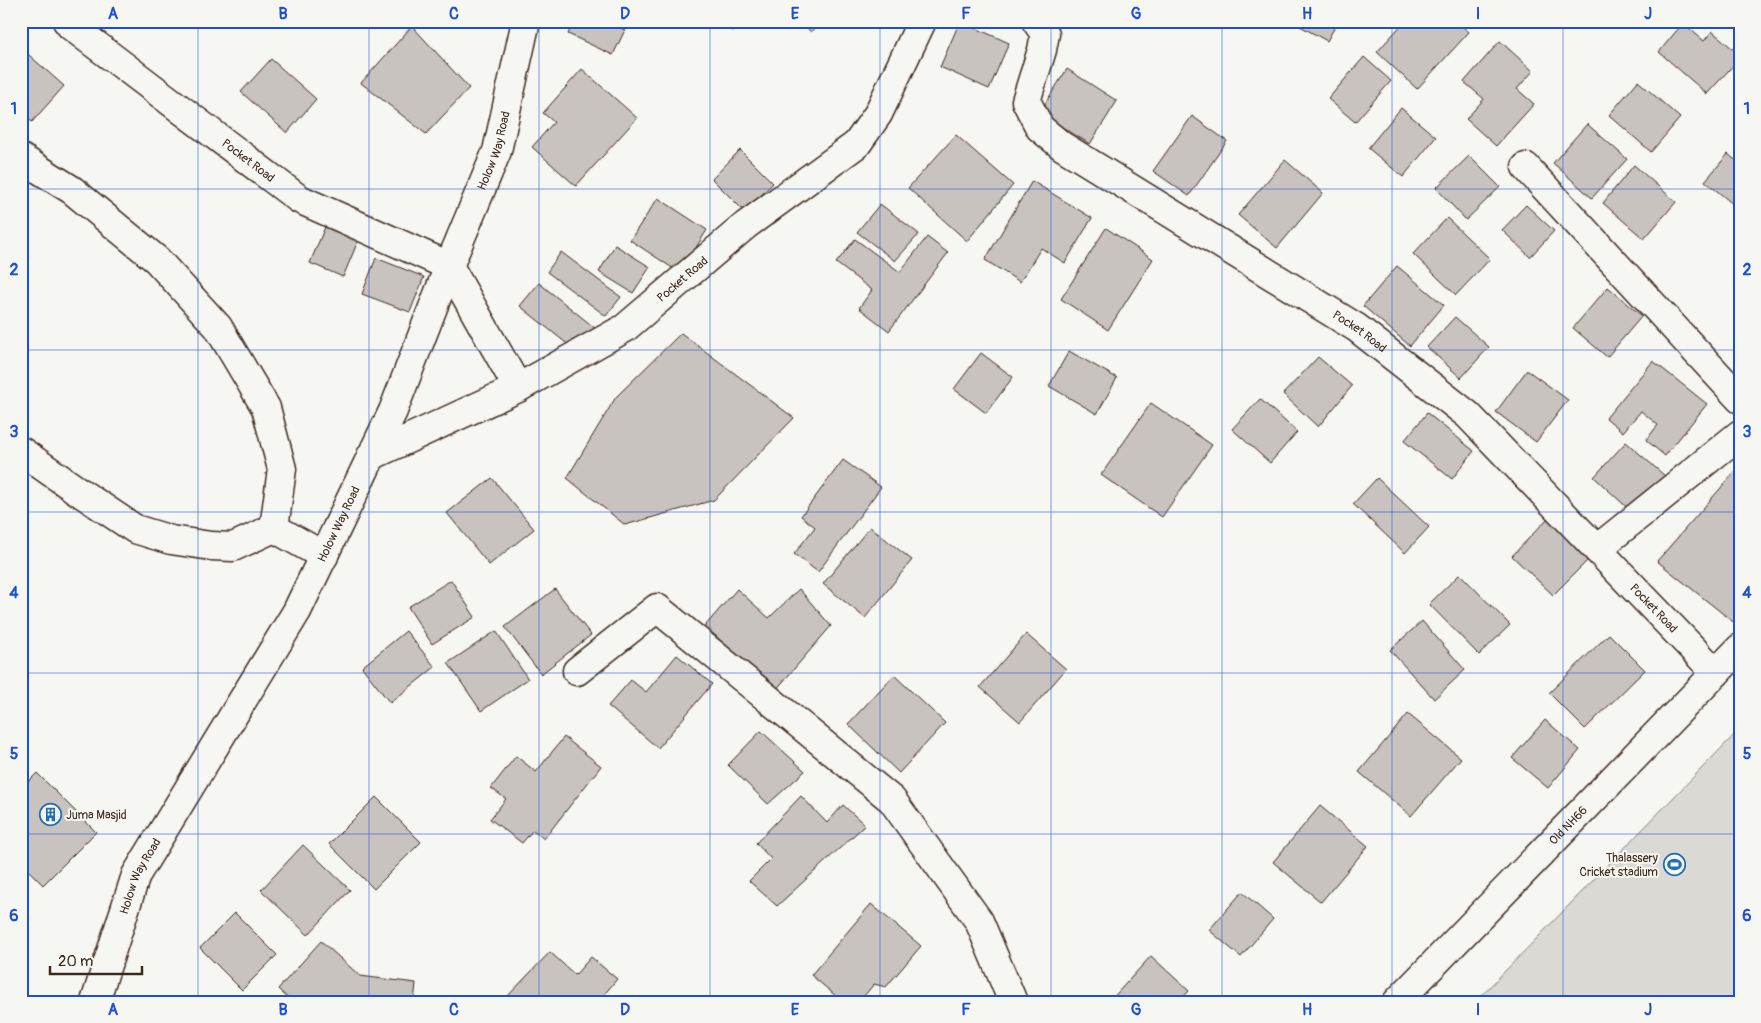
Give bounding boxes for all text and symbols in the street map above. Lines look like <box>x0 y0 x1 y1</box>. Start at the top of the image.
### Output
text: A <box>108 4 119 24</box>
text: B <box>278 4 288 24</box>
text: C <box>449 4 459 24</box>
text: D <box>620 4 630 24</box>
text: E <box>791 4 800 24</box>
text: F <box>961 4 971 24</box>
text: G <box>1131 4 1142 24</box>
text: H <box>1302 4 1312 24</box>
text: I <box>1476 4 1480 24</box>
text: J <box>1644 4 1652 24</box>
text: 1 <box>11 99 17 119</box>
text: 1 <box>1744 99 1750 119</box>
street label: Holow Way Road <box>474 110 513 192</box>
street label: Pocket Road <box>219 136 278 185</box>
street label: Pocket Road <box>654 253 711 305</box>
text: 2 <box>10 260 19 280</box>
text: 2 <box>1743 260 1752 280</box>
street label: Pocket Road <box>1330 307 1389 356</box>
text: 3 <box>10 422 19 442</box>
text: 3 <box>1743 422 1752 442</box>
street label: Holow Way Road <box>314 484 363 565</box>
street label: Pocket Road <box>1627 580 1681 636</box>
text: 4 <box>9 583 19 603</box>
text: 4 <box>1742 583 1752 603</box>
text: 5 <box>10 744 19 764</box>
text: 5 <box>1743 744 1752 764</box>
building icon: Juma Masjid <box>38 803 62 827</box>
street label: Old NH66 <box>1546 803 1591 848</box>
place label: Juma Masjid <box>66 808 127 823</box>
street label: Holow Way Road <box>116 835 164 916</box>
place label: Thalassery Cricket stadium <box>1580 851 1658 880</box>
sports icon: Thalassery Cricket stadium <box>1662 853 1686 877</box>
text: 6 <box>9 906 19 926</box>
text: 6 <box>1742 906 1752 926</box>
scale bar <box>50 943 142 975</box>
text: 20 m <box>58 952 93 971</box>
text: A <box>108 1000 119 1020</box>
text: B <box>278 1000 288 1020</box>
text: C <box>449 1000 459 1020</box>
text: D <box>620 1000 630 1020</box>
text: E <box>791 1000 800 1020</box>
text: F <box>961 1000 971 1020</box>
text: G <box>1131 1000 1142 1020</box>
text: H <box>1302 1000 1312 1020</box>
text: I <box>1476 1000 1480 1020</box>
text: J <box>1644 1000 1652 1020</box>

